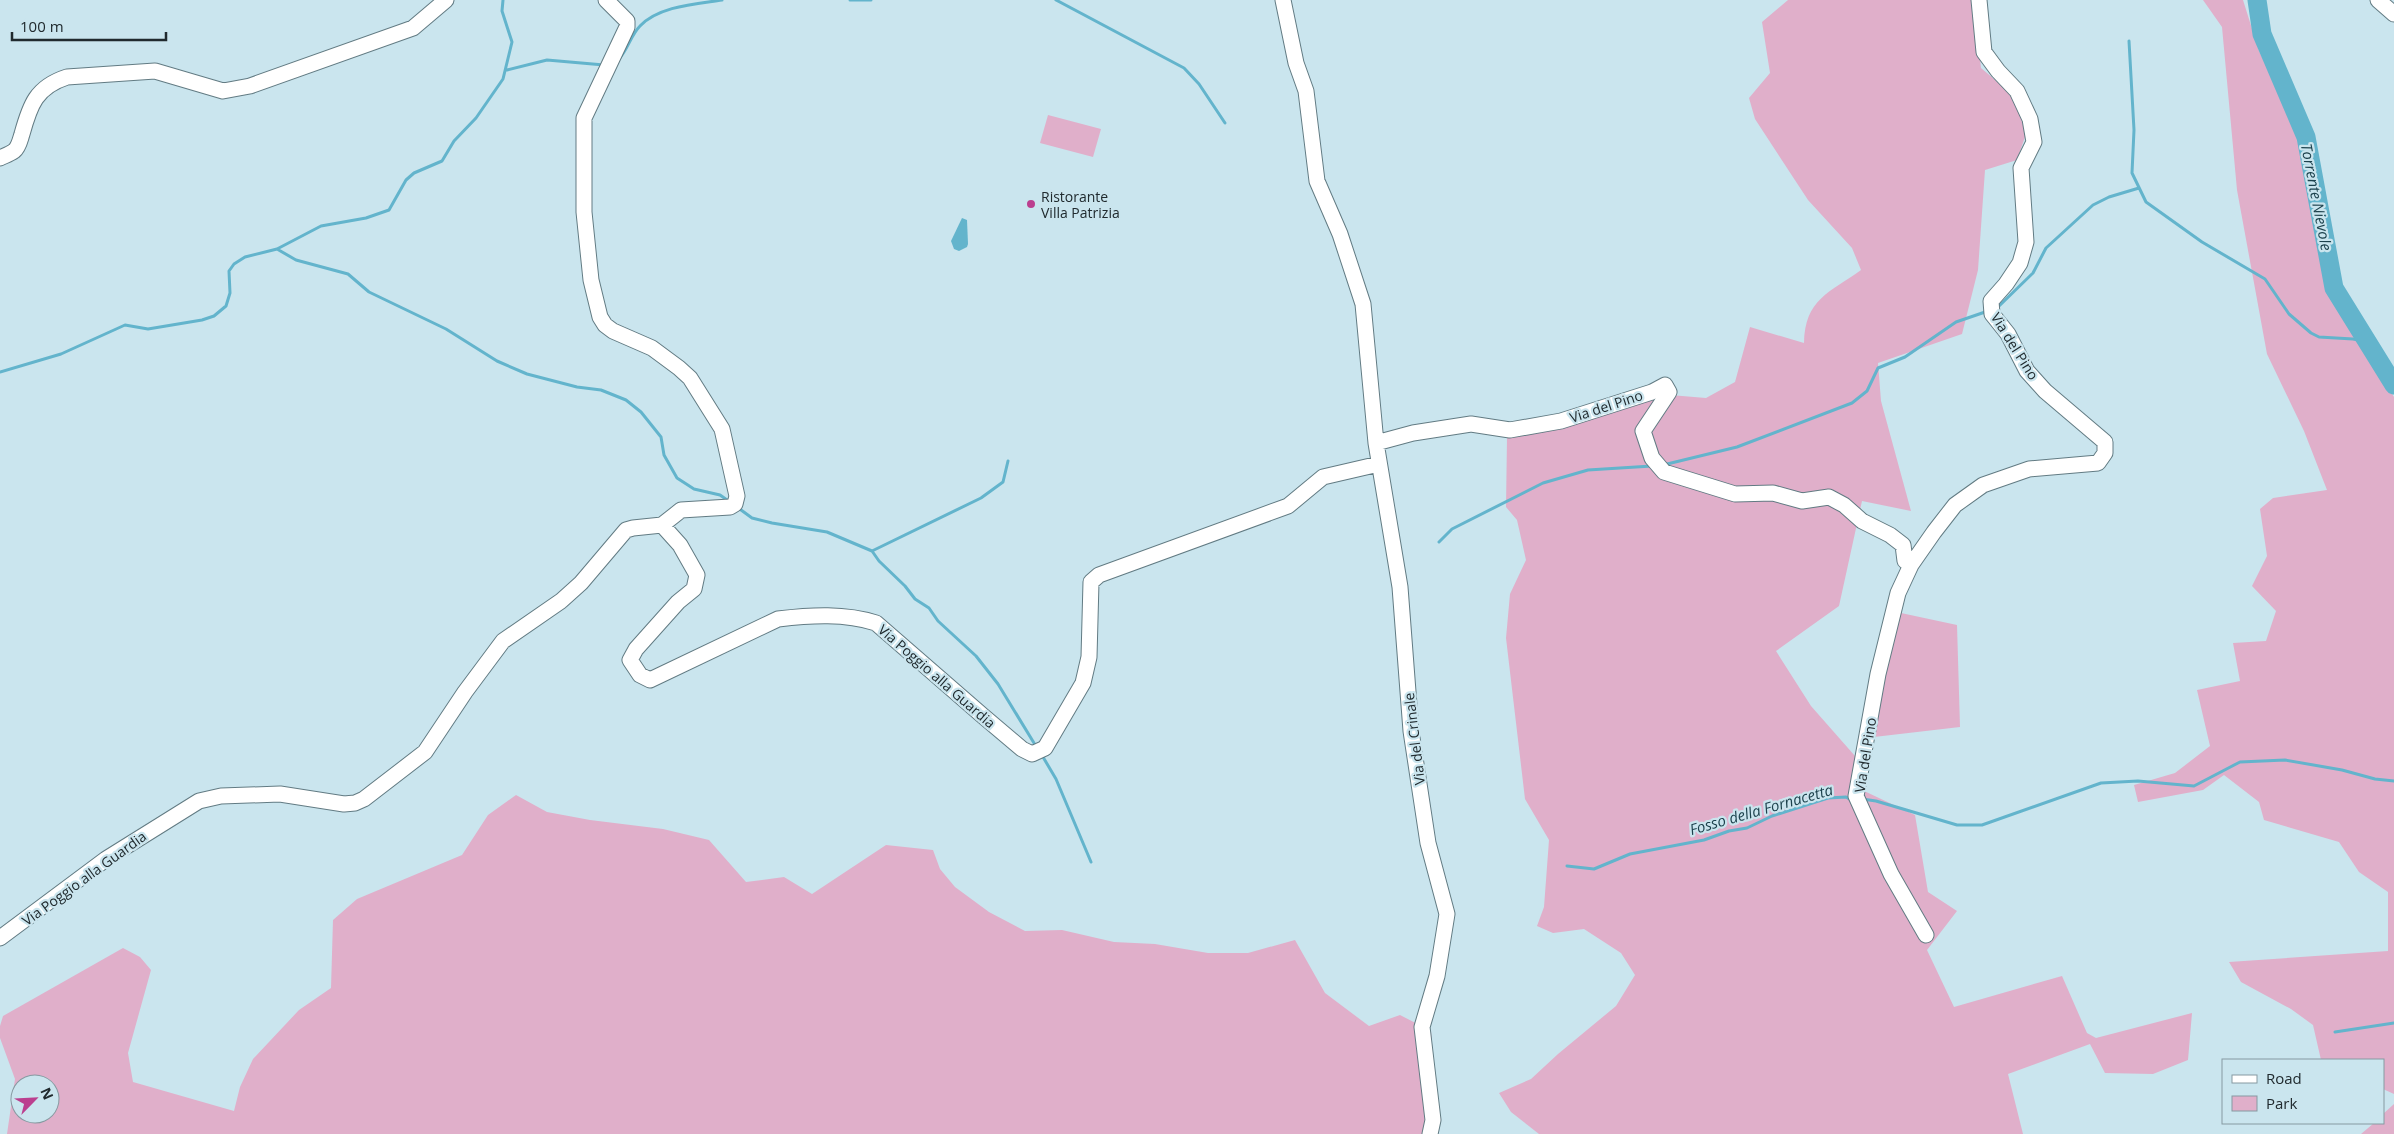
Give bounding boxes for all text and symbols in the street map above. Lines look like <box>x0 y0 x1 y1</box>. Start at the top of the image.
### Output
scale bar <box>12 10 166 42</box>
text: 100 m <box>20 16 64 36</box>
water label: Torrente Nievole <box>2297 142 2337 253</box>
place label: Ristorante Villa Patrizia <box>1041 187 1120 222</box>
marker: Ristorante Villa Patrizia <box>1025 198 1037 210</box>
street label: Via del Pino <box>1987 309 2043 383</box>
street label: Via del Pino <box>1567 385 1645 427</box>
street label: Via Poggio alla Guardia <box>874 620 1000 732</box>
street label: Via del Crinale <box>1399 692 1429 786</box>
street label: Via del Pino <box>1850 716 1880 794</box>
water label: Fosso della Fornacetta <box>1687 779 1836 839</box>
street label: Via Poggio alla Guardia <box>18 826 150 930</box>
legend <box>2222 1059 2384 1124</box>
text: Road <box>2266 1068 2302 1088</box>
north arrow <box>10 1074 60 1124</box>
text: N <box>36 1084 58 1103</box>
text: Park <box>2266 1093 2297 1113</box>

